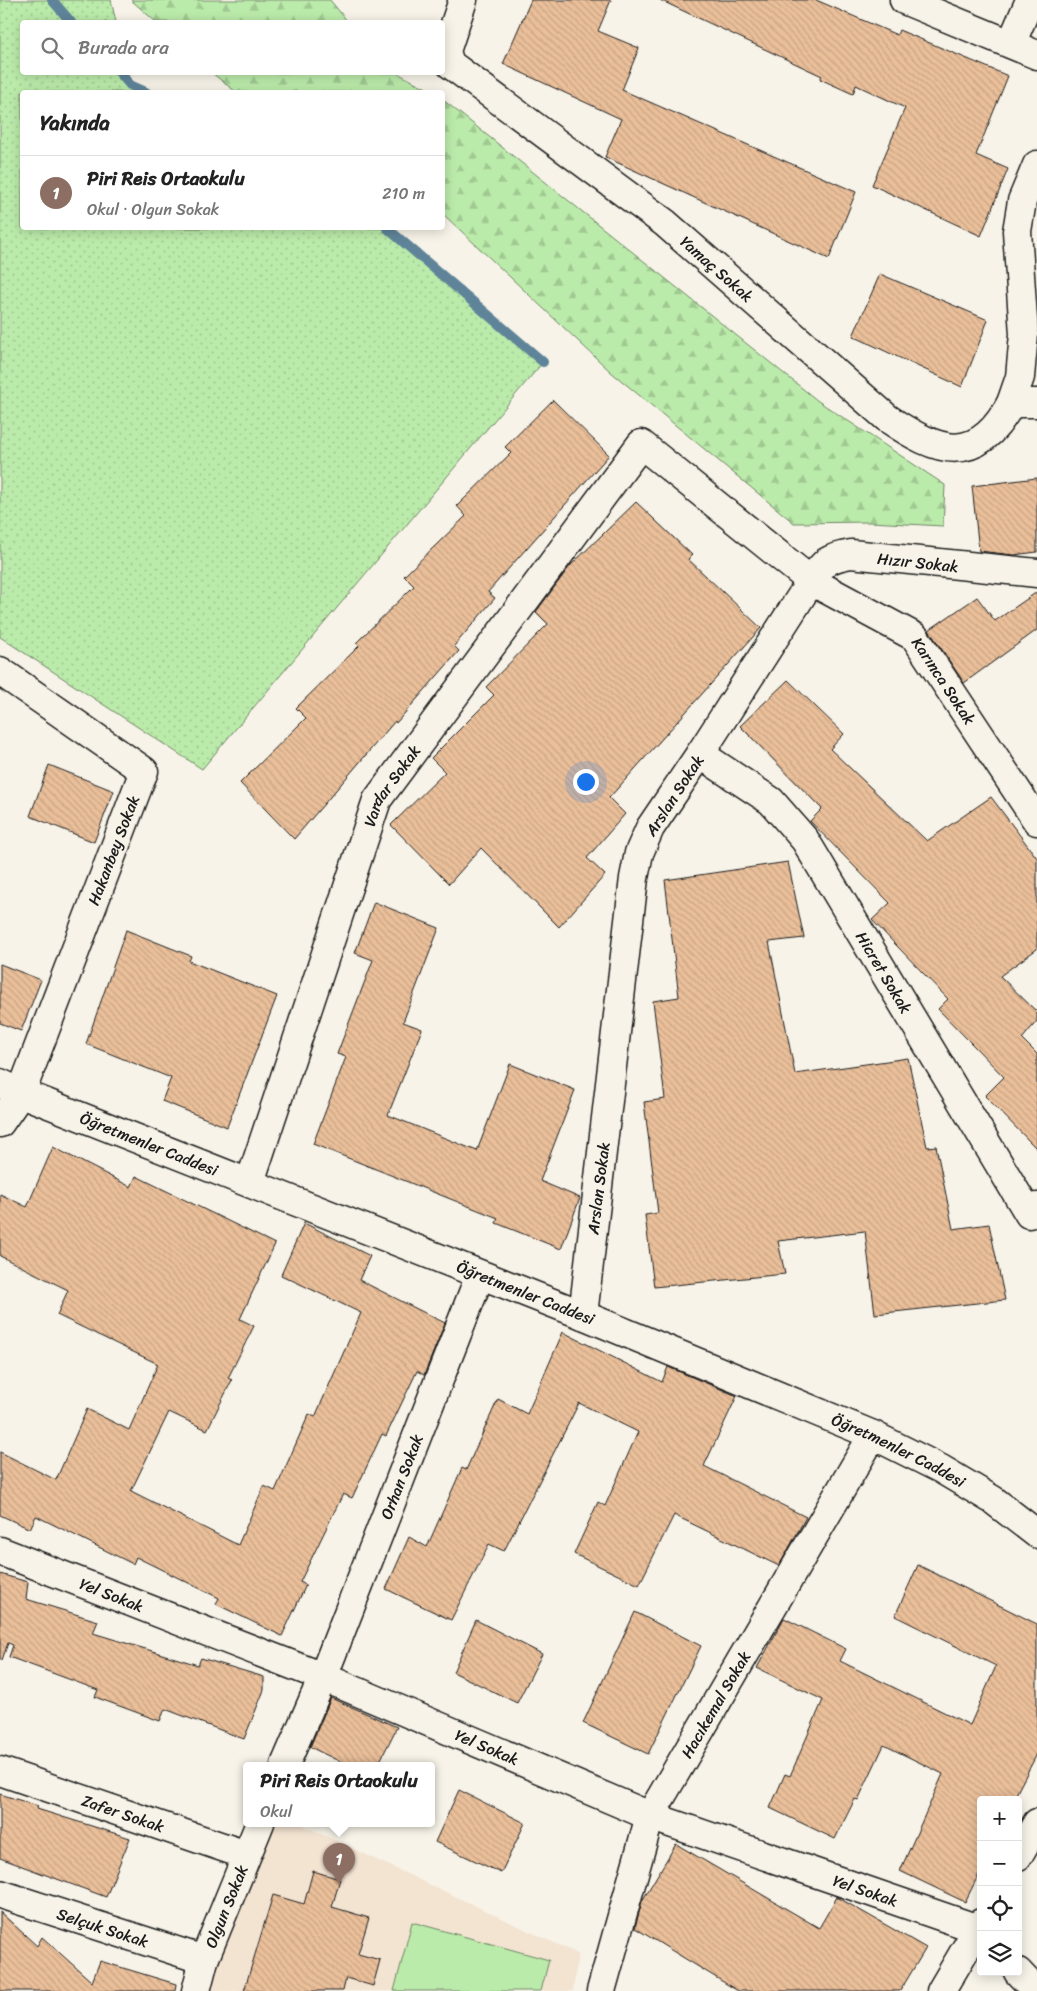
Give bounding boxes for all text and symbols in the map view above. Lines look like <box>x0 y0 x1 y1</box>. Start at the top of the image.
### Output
search box <box>20 20 445 75</box>
text: Burada ara <box>78 31 169 64</box>
icon: search <box>38 34 66 62</box>
text: Yakında <box>40 104 110 142</box>
text: Piri Reis Ortaokulu <box>87 162 245 195</box>
text: 1 <box>53 179 59 208</box>
text: 210 m <box>382 179 425 208</box>
text: Okul · Olgun Sokak <box>87 195 219 224</box>
street label: Yamaç Sokak <box>673 228 760 310</box>
street label: Hızır Sokak <box>876 544 960 581</box>
street label: Karınca Sokak <box>904 631 984 731</box>
street label: Vardar Sokak <box>355 738 429 831</box>
street label: Arslan Sokak <box>636 748 712 843</box>
your location <box>573 769 599 795</box>
street label: Hakanbey Sokak <box>79 791 148 910</box>
street label: Hicret Sokak <box>848 925 920 1020</box>
street label: Öğretmenler Caddesi <box>75 1104 223 1185</box>
street label: Arslan Sokak <box>578 1140 619 1237</box>
street label: Öğretmenler Caddesi <box>452 1252 600 1334</box>
street label: Öğretmenler Caddesi <box>827 1405 972 1496</box>
street label: Orhan Sokak <box>372 1429 432 1524</box>
street label: Yel Sokak <box>75 1569 148 1621</box>
street label: Hacıkemal Sokak <box>673 1645 759 1764</box>
street label: Yel Sokak <box>450 1721 524 1774</box>
popup <box>243 1762 435 1827</box>
text: Piri Reis Ortaokulu <box>260 1764 418 1797</box>
street label: Zafer Sokak <box>78 1786 169 1841</box>
map controls <box>977 1796 1022 1976</box>
button: + <box>977 1796 1022 1841</box>
text: Okul <box>260 1797 292 1826</box>
button: − <box>977 1841 1022 1886</box>
pin: 1 <box>323 1843 355 1884</box>
street label: Olgun Sokak <box>196 1860 257 1953</box>
street label: Yel Sokak <box>829 1866 902 1915</box>
button: locate <box>977 1886 1022 1931</box>
street label: Selçuk Sokak <box>53 1899 153 1956</box>
button: layers <box>977 1931 1022 1976</box>

